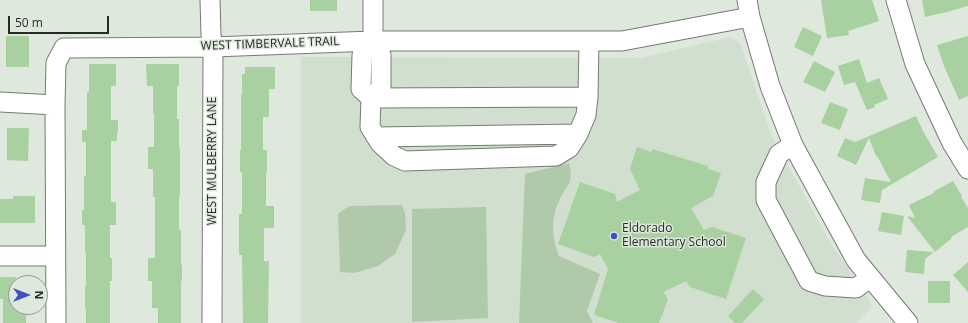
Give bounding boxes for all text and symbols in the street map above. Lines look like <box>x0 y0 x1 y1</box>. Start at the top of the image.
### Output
scale bar <box>10 8 111 34</box>
text: 50 m <box>15 14 43 31</box>
street label: WEST TIMBERVALE TRAIL <box>200 34 340 54</box>
street label: WEST MULBERRY LANE <box>206 97 220 225</box>
place label: Eldorado Elementary School <box>622 222 726 250</box>
marker: Eldorado Elementary School <box>609 231 619 241</box>
north arrow <box>8 275 48 315</box>
text: N <box>32 291 47 299</box>

